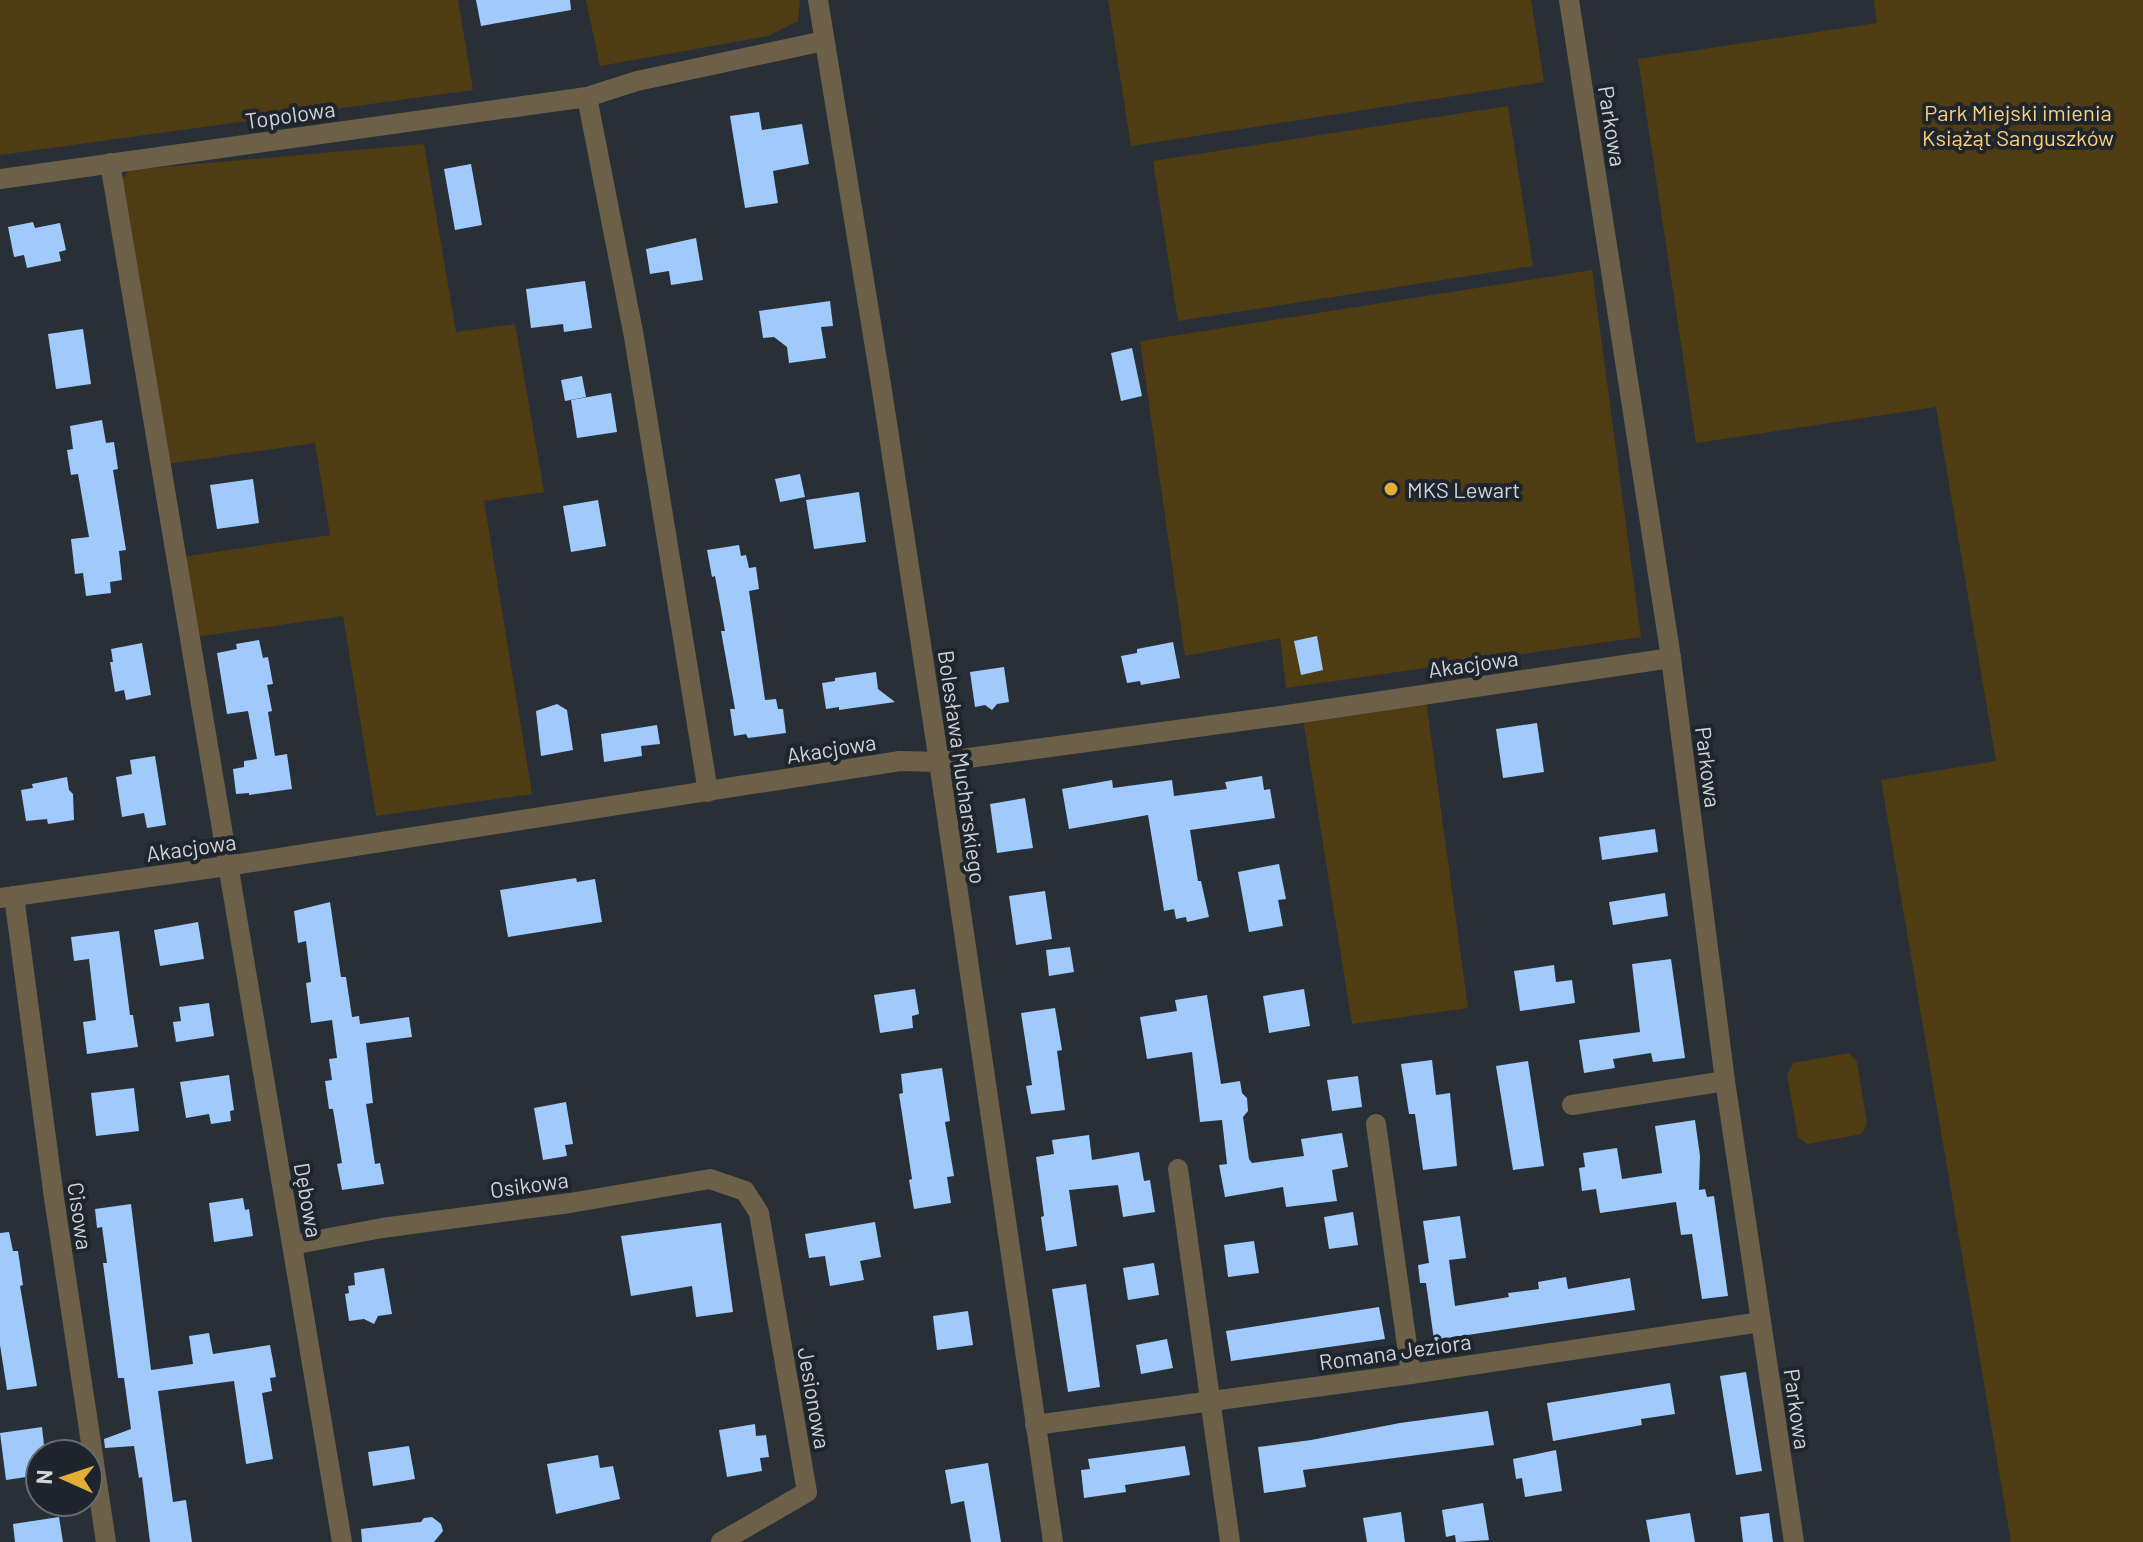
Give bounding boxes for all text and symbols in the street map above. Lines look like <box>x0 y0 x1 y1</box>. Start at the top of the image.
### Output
street label: Parkowa <box>1594 84 1632 168</box>
street label: Topolowa <box>243 95 337 133</box>
park label: Park Miejski imienia Książąt Sanguszków <box>1922 99 2114 150</box>
place label: MKS Lewart <box>1407 476 1520 502</box>
marker: MKS Lewart <box>1382 480 1400 498</box>
street label: Akacjowa <box>1426 644 1520 682</box>
street label: Bolesława Mucharskiego <box>934 649 992 885</box>
street label: Parkowa <box>1691 725 1727 809</box>
street label: Akacjowa <box>784 728 878 768</box>
street label: Akacjowa <box>144 828 238 866</box>
street label: Dębowa <box>290 1161 328 1239</box>
street label: Osikowa <box>488 1166 570 1202</box>
street label: Cisowa <box>63 1181 99 1251</box>
street label: Romana Jeziora <box>1317 1327 1473 1375</box>
street label: Jesionowa <box>793 1345 837 1451</box>
street label: Parkowa <box>1779 1367 1817 1451</box>
north arrow <box>24 1438 104 1518</box>
text: N <box>30 1469 56 1485</box>

